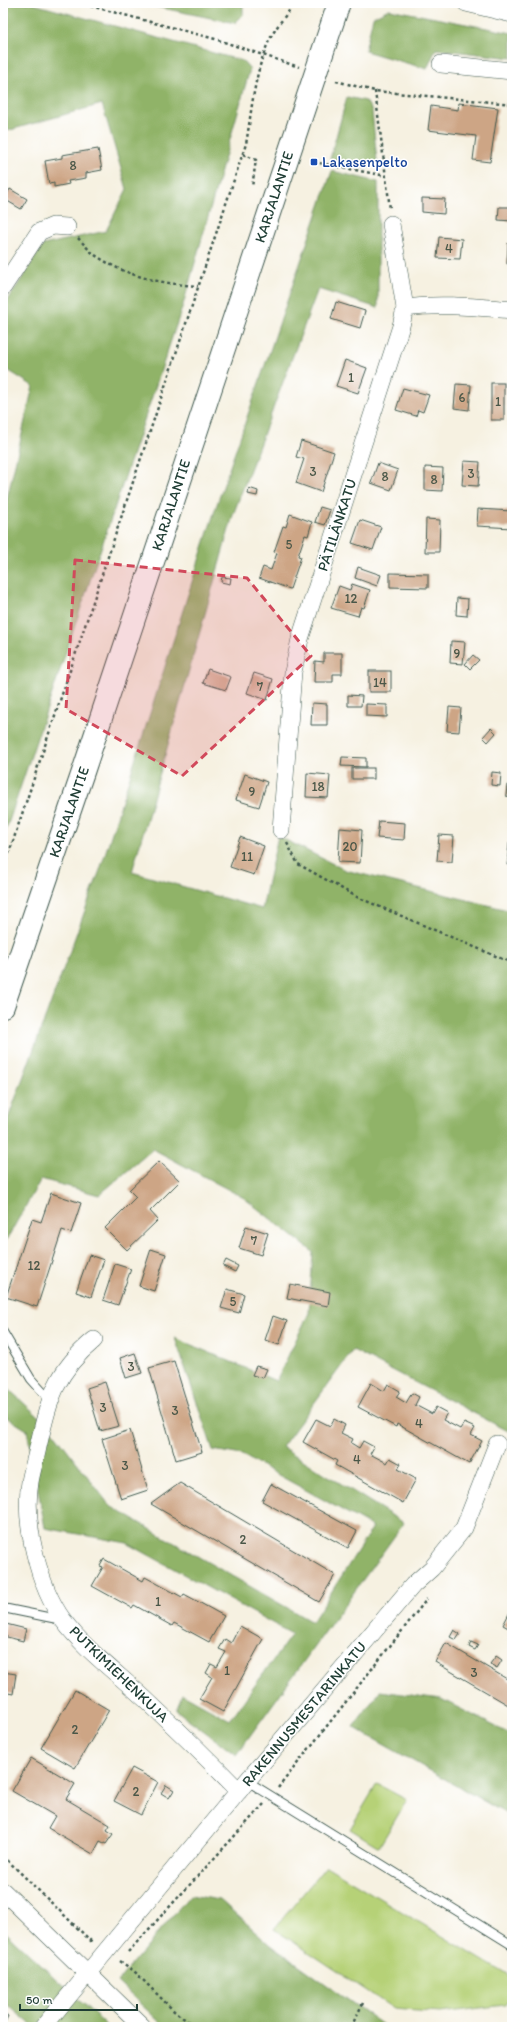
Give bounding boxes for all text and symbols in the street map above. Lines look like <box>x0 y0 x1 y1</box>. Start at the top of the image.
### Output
street label: KARJALANTIE <box>251 149 297 245</box>
place label: Lakasenpelto <box>322 153 408 171</box>
marker: Lakasenpelto <box>309 157 319 167</box>
house number: 8 <box>69 158 77 173</box>
house number: 4 <box>445 241 453 256</box>
house number: 1 <box>348 370 354 385</box>
house number: 6 <box>459 390 466 405</box>
house number: 1 <box>495 394 501 409</box>
street label: KARJALANTIE <box>148 457 194 553</box>
house number: 3 <box>309 464 317 479</box>
house number: 3 <box>467 466 475 481</box>
house number: 8 <box>381 469 389 484</box>
house number: 8 <box>430 472 438 487</box>
street label: PÄTILÄNKATU <box>314 476 360 574</box>
house number: 5 <box>286 537 293 552</box>
house number: 12 <box>345 591 358 606</box>
house number: 9 <box>454 646 461 661</box>
house number: 14 <box>373 675 387 690</box>
house number: 7 <box>257 679 264 694</box>
street label: KARJALANTIE <box>45 764 93 860</box>
house number: 18 <box>311 779 325 794</box>
house number: 9 <box>249 784 256 799</box>
house number: 20 <box>343 839 357 854</box>
house number: 11 <box>241 849 253 864</box>
house number: 7 <box>251 1233 258 1248</box>
house number: 12 <box>28 1258 41 1273</box>
house number: 5 <box>230 1294 237 1309</box>
house number: 3 <box>127 1359 135 1374</box>
house number: 3 <box>99 1400 107 1415</box>
house number: 3 <box>171 1403 179 1418</box>
house number: 4 <box>415 1416 423 1431</box>
house number: 4 <box>353 1452 361 1467</box>
house number: 3 <box>121 1458 129 1473</box>
house number: 2 <box>240 1532 247 1547</box>
house number: 1 <box>155 1594 161 1609</box>
street label: PUTKIMIEHENKUJA <box>66 1622 173 1726</box>
street label: RAKENNUSMESTARINKATU <box>238 1638 370 1790</box>
house number: 1 <box>224 1663 230 1678</box>
house number: 3 <box>470 1665 478 1680</box>
house number: 2 <box>72 1722 79 1737</box>
house number: 2 <box>133 1784 140 1799</box>
scale bar <box>20 1986 137 2012</box>
text: 50 m <box>26 1993 52 2007</box>

